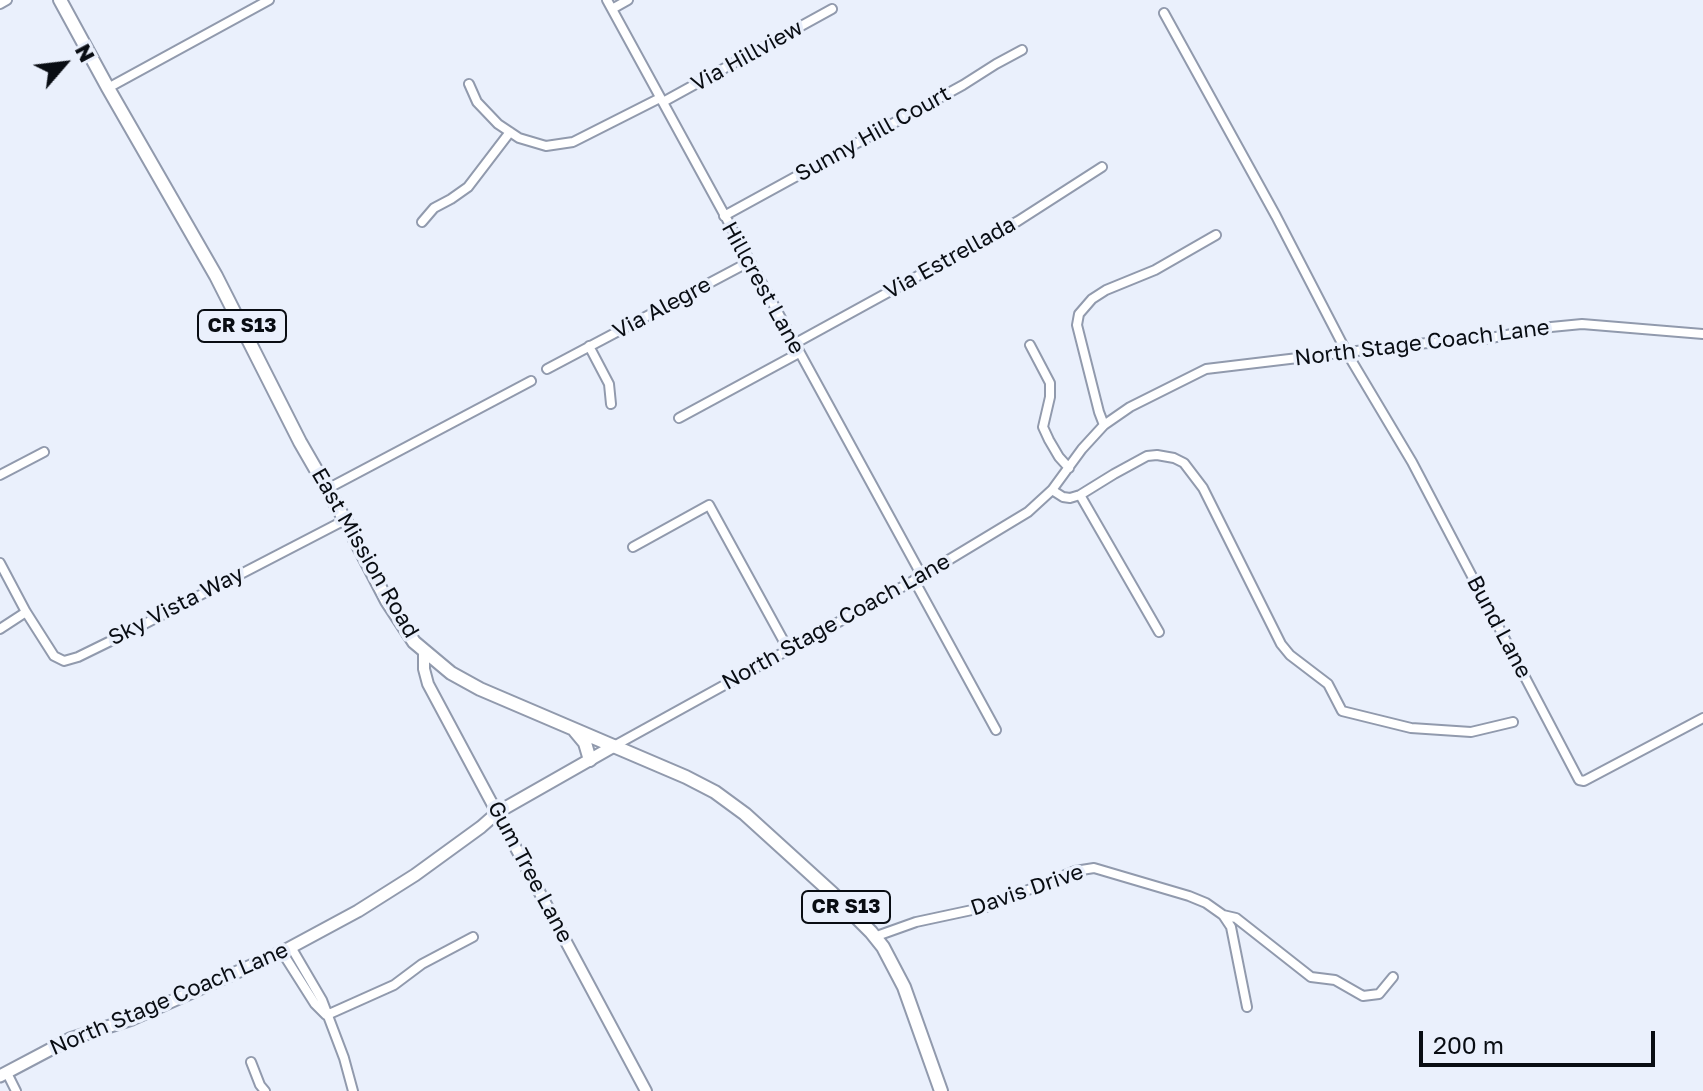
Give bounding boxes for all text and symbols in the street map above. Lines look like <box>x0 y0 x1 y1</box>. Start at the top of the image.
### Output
street label: Via Hillview <box>687 15 807 97</box>
north arrow <box>24 24 104 104</box>
text: N <box>70 39 101 66</box>
street label: Sunny Hill Court <box>791 80 955 188</box>
street label: Via Estrellada <box>880 211 1020 305</box>
street label: Hillcrest Lane <box>716 217 810 359</box>
street label: Via Alegre <box>609 271 715 345</box>
road number: CR S13 <box>198 310 286 342</box>
street label: North Stage Coach Lane <box>1293 314 1551 372</box>
street label: East Mission Road <box>306 463 424 643</box>
street label: North Stage Coach Lane <box>717 548 955 696</box>
street label: Sky Vista Way <box>104 561 248 651</box>
street label: Bund Lane <box>1461 571 1537 683</box>
street label: Gum Tree Lane <box>482 797 578 947</box>
street label: Davis Drive <box>967 858 1087 922</box>
road number: CR S13 <box>802 891 890 923</box>
street label: North Stage Coach Lane <box>46 937 292 1061</box>
scale bar <box>1423 1015 1659 1065</box>
text: 200 m <box>1433 1030 1504 1059</box>

